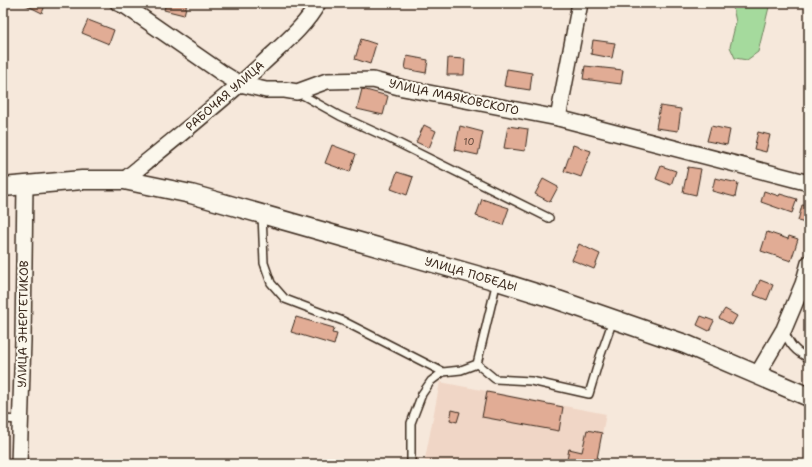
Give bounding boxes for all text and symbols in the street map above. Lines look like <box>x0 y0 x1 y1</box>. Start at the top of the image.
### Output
street label: РАБОЧАЯ УЛИЦА <box>182 57 268 135</box>
street label: УЛИЦА МАЯКОВСКОГО <box>387 75 521 119</box>
house number: 10 <box>464 135 474 148</box>
street label: УЛИЦА ПОБЕДЫ <box>423 253 519 295</box>
street label: УЛИЦА ЭНЕРГЕТИКОВ <box>14 260 32 388</box>

